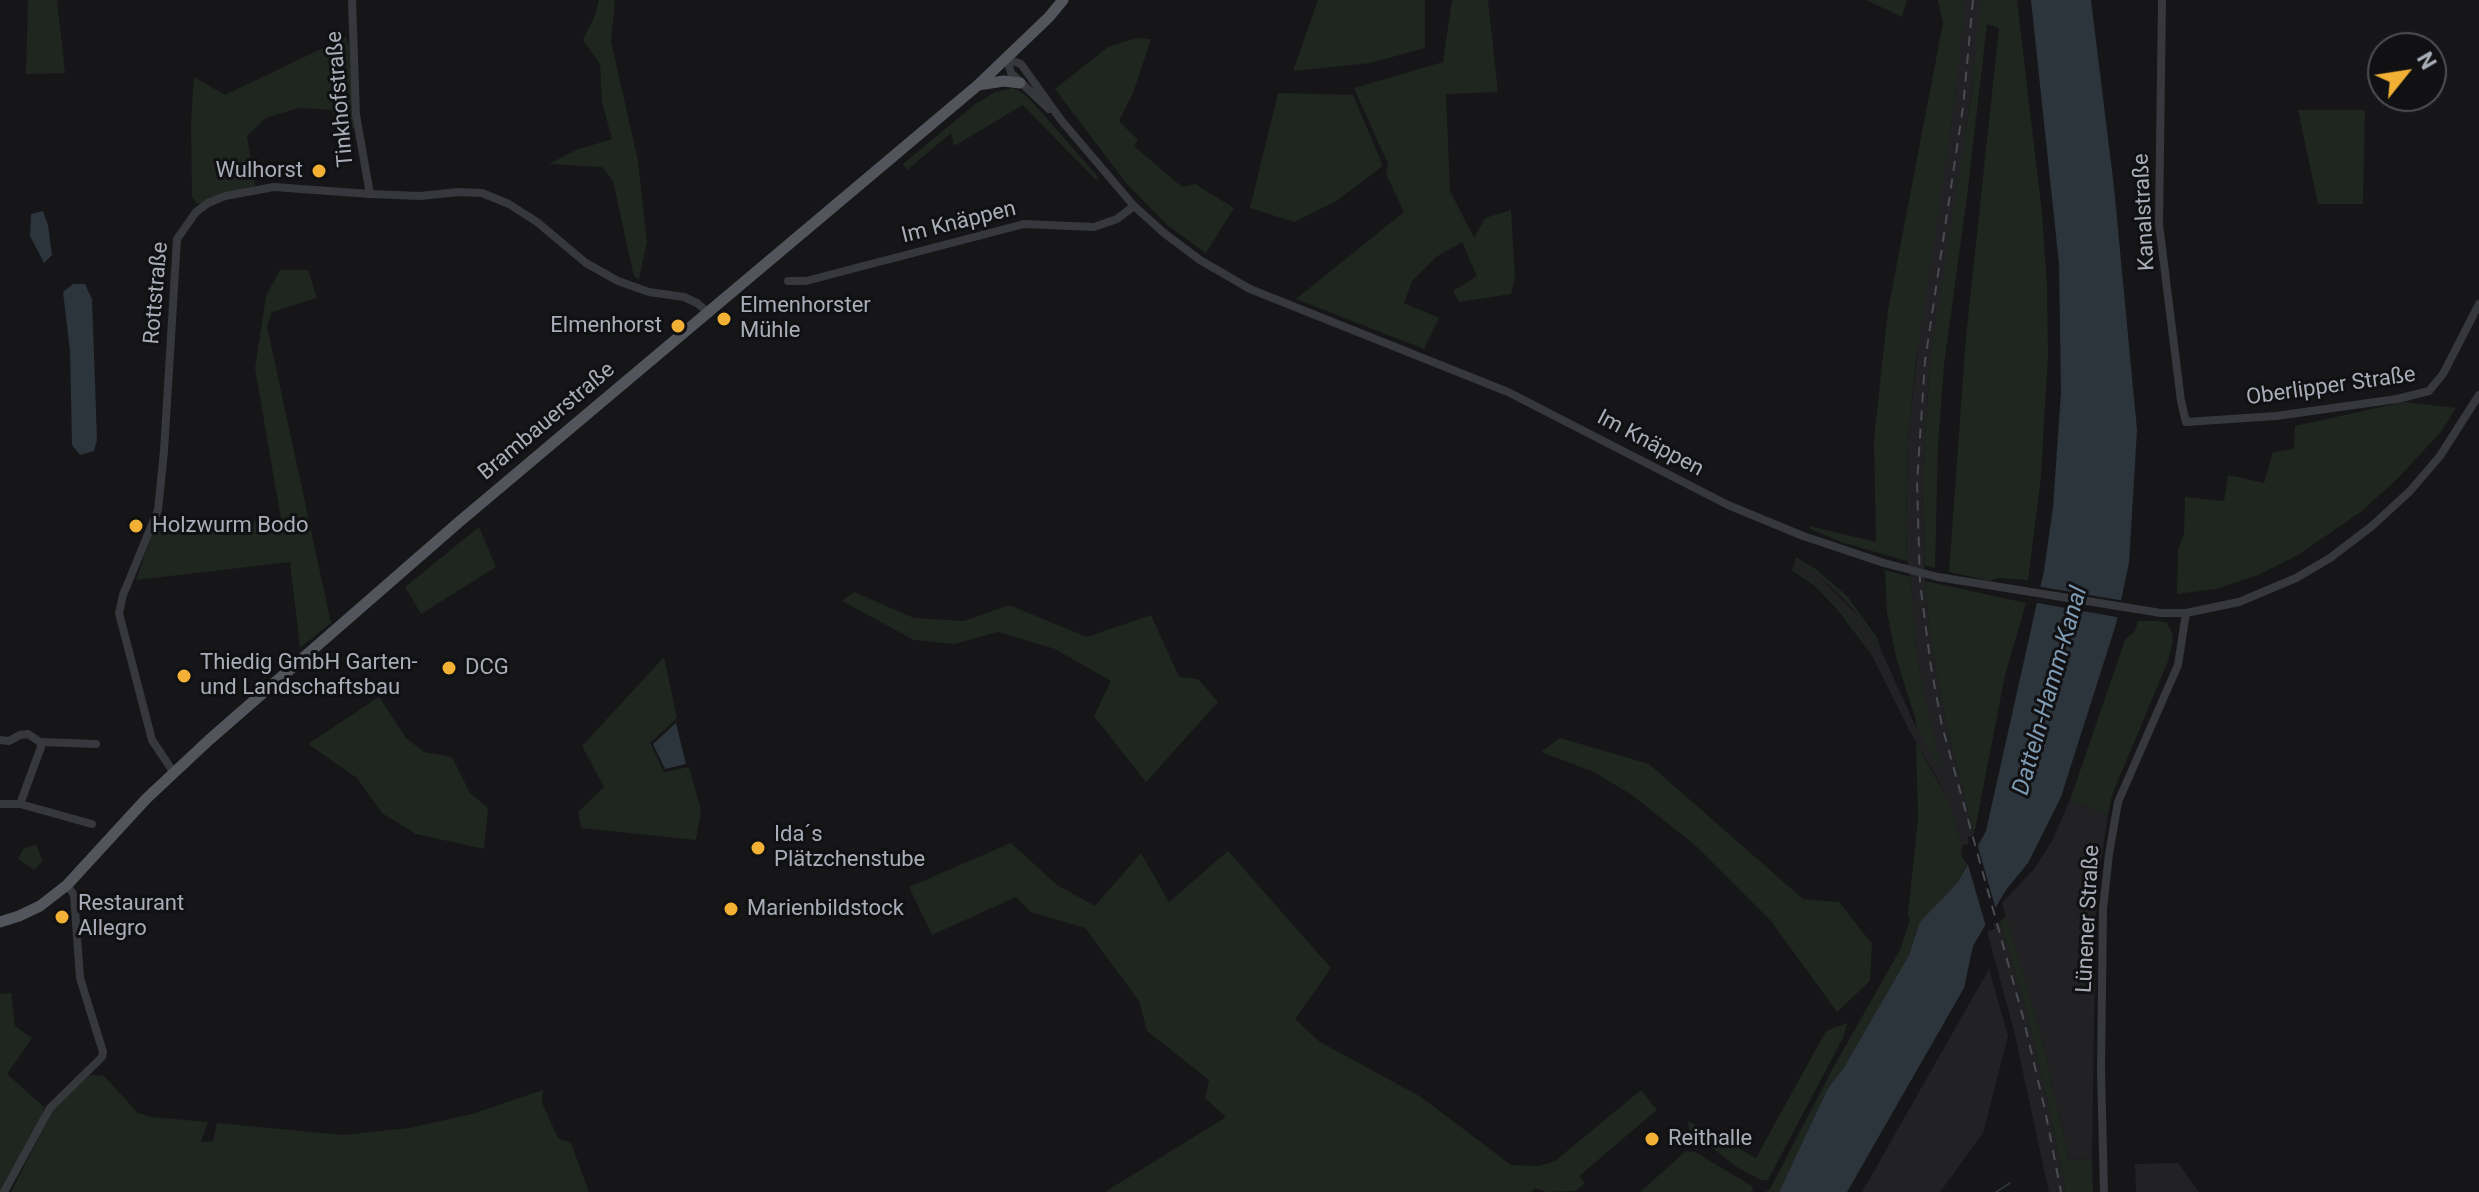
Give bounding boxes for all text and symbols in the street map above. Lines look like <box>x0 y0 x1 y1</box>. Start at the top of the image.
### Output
street label: Tinkhofstraße <box>322 30 360 168</box>
north arrow <box>2367 32 2447 112</box>
text: N <box>2412 48 2441 74</box>
street label: Kanalstraße <box>2129 153 2161 271</box>
place label: Wulhorst <box>216 158 303 184</box>
marker: Wulhorst <box>310 162 328 180</box>
street label: Im Knäppen <box>899 196 1019 250</box>
street label: Rottstraße <box>139 241 175 345</box>
place label: Elmenhorster Mühle <box>740 293 871 344</box>
marker: Elmenhorster Mühle <box>715 310 733 328</box>
place label: Elmenhorst <box>550 313 662 339</box>
marker: Elmenhorst <box>669 317 687 335</box>
street label: Brambauerstraße <box>473 357 621 487</box>
street label: Oberlipper Straße <box>2245 362 2417 412</box>
street label: Im Knäppen <box>1592 405 1708 483</box>
place label: Holzwurm Bodo <box>152 513 309 539</box>
marker: Holzwurm Bodo <box>127 517 145 535</box>
water label: Datteln-Hamm-Kanal <box>2007 583 2095 799</box>
place label: Thiedig GmbH Garten- und Landschaftsbau <box>200 650 418 702</box>
place label: DCG <box>465 655 509 681</box>
marker: DCG <box>440 659 458 677</box>
marker: Thiedig GmbH Garten- und Landschaftsbau <box>175 667 193 685</box>
place label: Ida´s Plätzchenstube <box>774 822 925 874</box>
marker: Ida´s Plätzchenstube <box>749 839 767 857</box>
street label: Lünener Straße <box>2072 844 2106 994</box>
place label: Restaurant Allegro <box>78 891 184 942</box>
place label: Marienbildstock <box>747 896 904 922</box>
marker: Marienbildstock <box>722 900 740 918</box>
marker: Restaurant Allegro <box>53 908 71 926</box>
place label: Reithalle <box>1668 1126 1752 1152</box>
marker: Reithalle <box>1643 1130 1661 1148</box>

